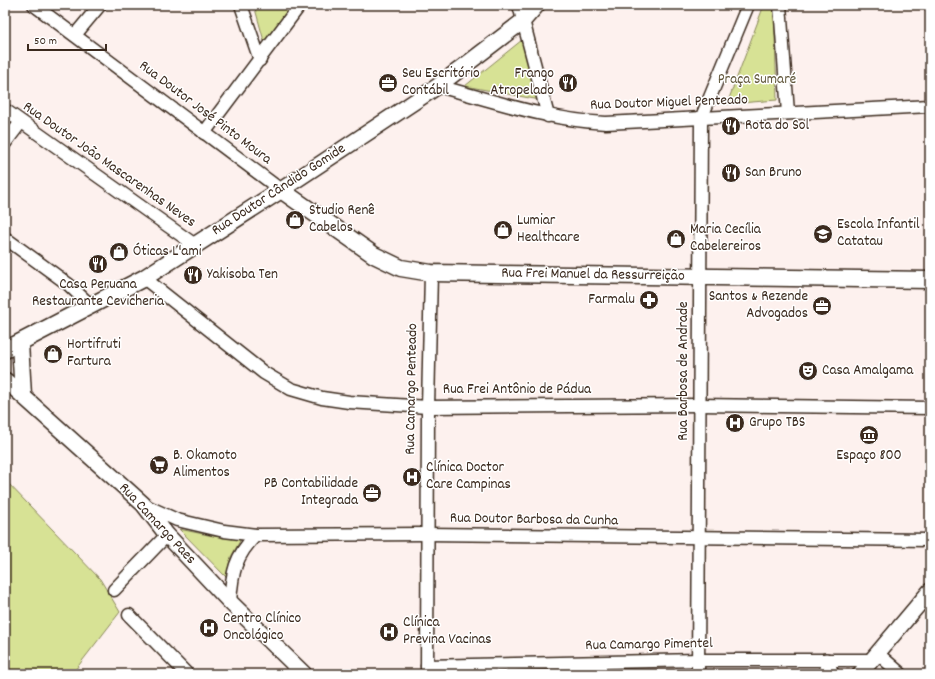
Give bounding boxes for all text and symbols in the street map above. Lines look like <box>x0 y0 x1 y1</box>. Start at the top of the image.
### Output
scale bar <box>28 26 106 52</box>
text: 50 m <box>34 33 57 50</box>
street label: Rua Doutor José Pinto Moura <box>134 56 277 171</box>
place label: Seu Escritório Contábil <box>402 63 480 102</box>
place label: Frango Atropelado <box>490 63 554 102</box>
park label: Praça Sumaré <box>718 69 796 91</box>
office icon: Seu Escritório Contábil <box>377 72 399 94</box>
restaurant icon: Frango Atropelado <box>557 72 579 94</box>
street label: Rua Doutor Miguel Penteado <box>590 89 749 117</box>
street label: Rua Doutor João Mascarenhas Neves <box>18 97 200 233</box>
restaurant icon: Rota do Sol <box>720 115 742 137</box>
place label: Rota do Sol <box>745 115 809 137</box>
street label: Rua Doutor Cândido Gomide <box>208 138 351 242</box>
restaurant icon: San Bruno <box>720 162 742 184</box>
place label: San Bruno <box>745 162 802 184</box>
place label: Studio Renê Cabelos <box>309 200 375 239</box>
shop icon: Studio Renê Cabelos <box>284 209 306 231</box>
place label: Lumiar Healthcare <box>517 210 580 249</box>
place label: Escola Infantil Catatau <box>837 214 920 253</box>
shop icon: Lumiar Healthcare <box>492 219 514 241</box>
place label: Maria Cecília Cabelereiros <box>690 219 762 258</box>
school or university icon: Escola Infantil Catatau <box>812 223 834 245</box>
shop icon: Maria Cecília Cabelereiros <box>665 228 687 250</box>
shop icon: Óticas L'ami <box>108 241 130 263</box>
place label: Óticas L'ami <box>133 241 202 263</box>
restaurant icon: Casa Peruana Restaurante Cevicheria <box>87 253 109 275</box>
street label: Rua Frei Manuel da Ressurreição <box>501 262 685 288</box>
restaurant icon: Yakisoba Ten <box>182 264 204 286</box>
place label: Yakisoba Ten <box>207 264 278 286</box>
place label: Casa Peruana Restaurante Cevicheria <box>32 274 165 313</box>
place label: Santos & Rezende Advogados <box>709 286 808 325</box>
place label: Farmalu <box>588 289 635 311</box>
pharmacy icon: Farmalu <box>638 289 660 311</box>
office icon: Santos & Rezende Advogados <box>811 295 833 317</box>
street label: Rua Barbosa de Andrade <box>673 301 695 441</box>
street label: Rua Camargo Penteado <box>400 323 424 455</box>
place label: Hortifruti Fartura <box>67 334 121 373</box>
shop icon: Hortifruti Fartura <box>42 343 64 365</box>
theatre icon: Casa Amalgama <box>797 360 819 382</box>
place label: Casa Amalgama <box>822 360 914 382</box>
street label: Rua Frei Antônio de Pádua <box>443 379 592 401</box>
hospital icon: Grupo TBS <box>724 412 746 434</box>
place label: Grupo TBS <box>749 412 805 434</box>
museum icon: Espaço 800 <box>858 424 880 446</box>
place label: B. Okamoto Alimentos <box>173 445 237 484</box>
place label: Espaço 800 <box>836 445 902 467</box>
supermarket icon: B. Okamoto Alimentos <box>148 454 170 476</box>
place label: Clínica Doctor Care Campinas <box>426 457 511 496</box>
hospital icon: Clínica Doctor Care Campinas <box>401 466 423 488</box>
place label: PB Contabilidade Integrada <box>264 473 359 512</box>
street label: Rua Camargo Paes <box>113 478 201 570</box>
office icon: PB Contabilidade Integrada <box>361 482 383 504</box>
street label: Rua Doutor Barbosa da Cunha <box>450 508 619 532</box>
place label: Centro Clínico Oncológico <box>223 608 302 647</box>
place label: Clínica Previna Vacinas <box>403 612 492 651</box>
hospital icon: Centro Clínico Oncológico <box>198 617 220 639</box>
hospital icon: Clínica Previna Vacinas <box>378 621 400 643</box>
street label: Rua Camargo Pimentel <box>585 633 713 657</box>

